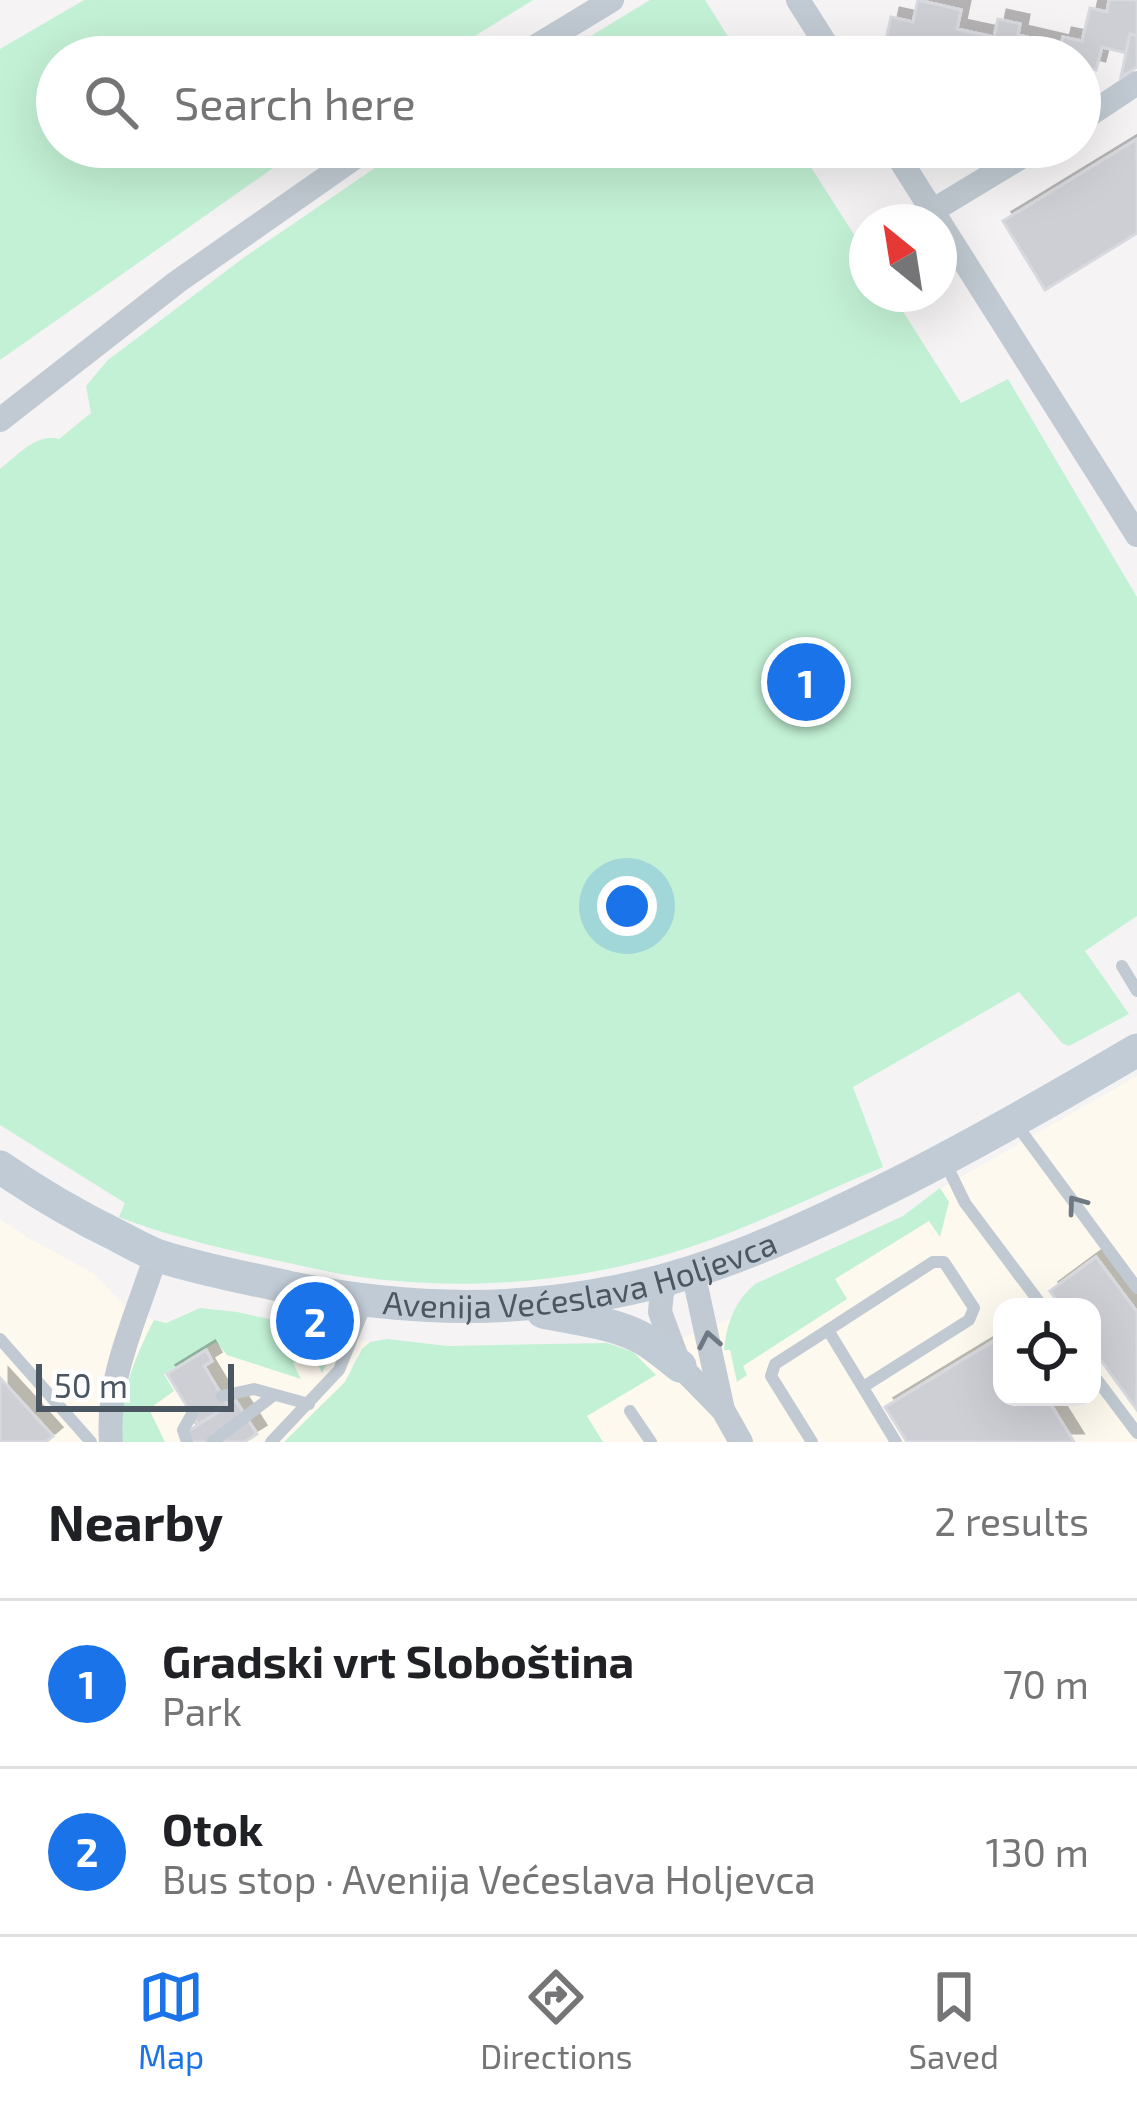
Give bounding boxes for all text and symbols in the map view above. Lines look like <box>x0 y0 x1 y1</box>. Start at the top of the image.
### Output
search box <box>36 36 1101 168</box>
icon: search <box>78 69 144 135</box>
text: Search here <box>174 75 416 129</box>
north arrow <box>849 204 957 312</box>
pin: 1 <box>767 637 845 727</box>
your location <box>597 876 657 936</box>
one-way arrow <box>1069 1196 1091 1217</box>
street label: Avenija Većeslava Holjevca <box>381 1222 782 1325</box>
pin: 2 <box>276 1276 354 1366</box>
map controls <box>993 1298 1101 1406</box>
button: locate <box>993 1298 1101 1406</box>
one-way arrow <box>697 1331 723 1351</box>
scale bar <box>36 1358 234 1411</box>
text: 50 m <box>54 1365 128 1405</box>
text: Nearby <box>48 1490 223 1551</box>
text: 2 results <box>934 1497 1089 1544</box>
text: Gradski vrt Sloboština <box>162 1633 634 1687</box>
text: 1 <box>79 1660 95 1707</box>
text: 70 m <box>1003 1660 1089 1707</box>
text: Park <box>162 1687 242 1734</box>
text: Otok <box>162 1801 263 1855</box>
text: 2 <box>76 1828 98 1875</box>
text: 130 m <box>985 1828 1089 1875</box>
text: Bus stop · Avenija Većeslava Holjevca <box>162 1855 816 1902</box>
tab: Map <box>138 1964 204 2076</box>
tab: Directions <box>480 1964 632 2076</box>
tab: Saved <box>908 1964 999 2076</box>

